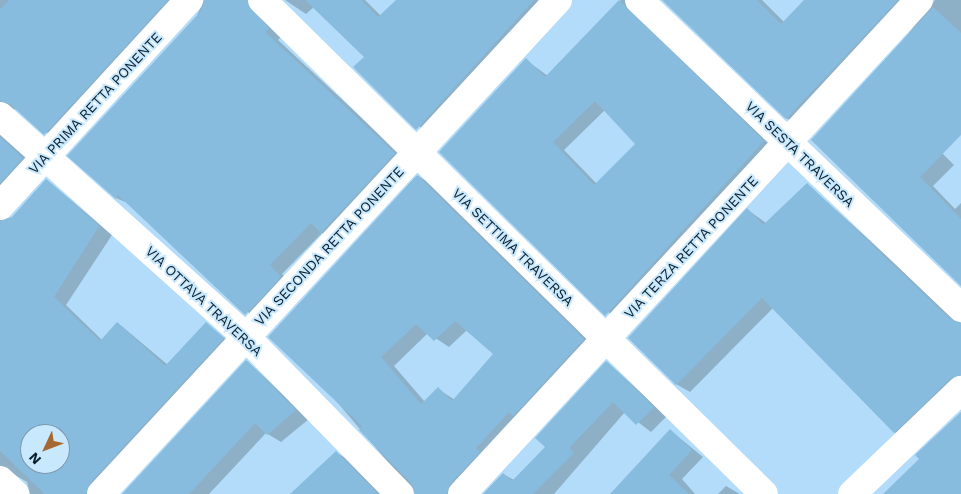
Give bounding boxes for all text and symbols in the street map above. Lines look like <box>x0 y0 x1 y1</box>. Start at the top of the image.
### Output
street label: VIA PRIMA RETTA PONENTE <box>24 28 166 178</box>
street label: VIA SESTA TRAVERSA <box>741 97 859 211</box>
street label: VIA SECONDA RETTA PONENTE <box>250 162 408 330</box>
street label: VIA TERZA RETTA PONENTE <box>620 172 762 322</box>
street label: VIA SETTIMA TRAVERSA <box>448 184 578 310</box>
street label: VIA OTTAVA TRAVERSA <box>141 242 267 360</box>
north arrow <box>20 424 70 474</box>
text: N <box>25 449 44 468</box>

